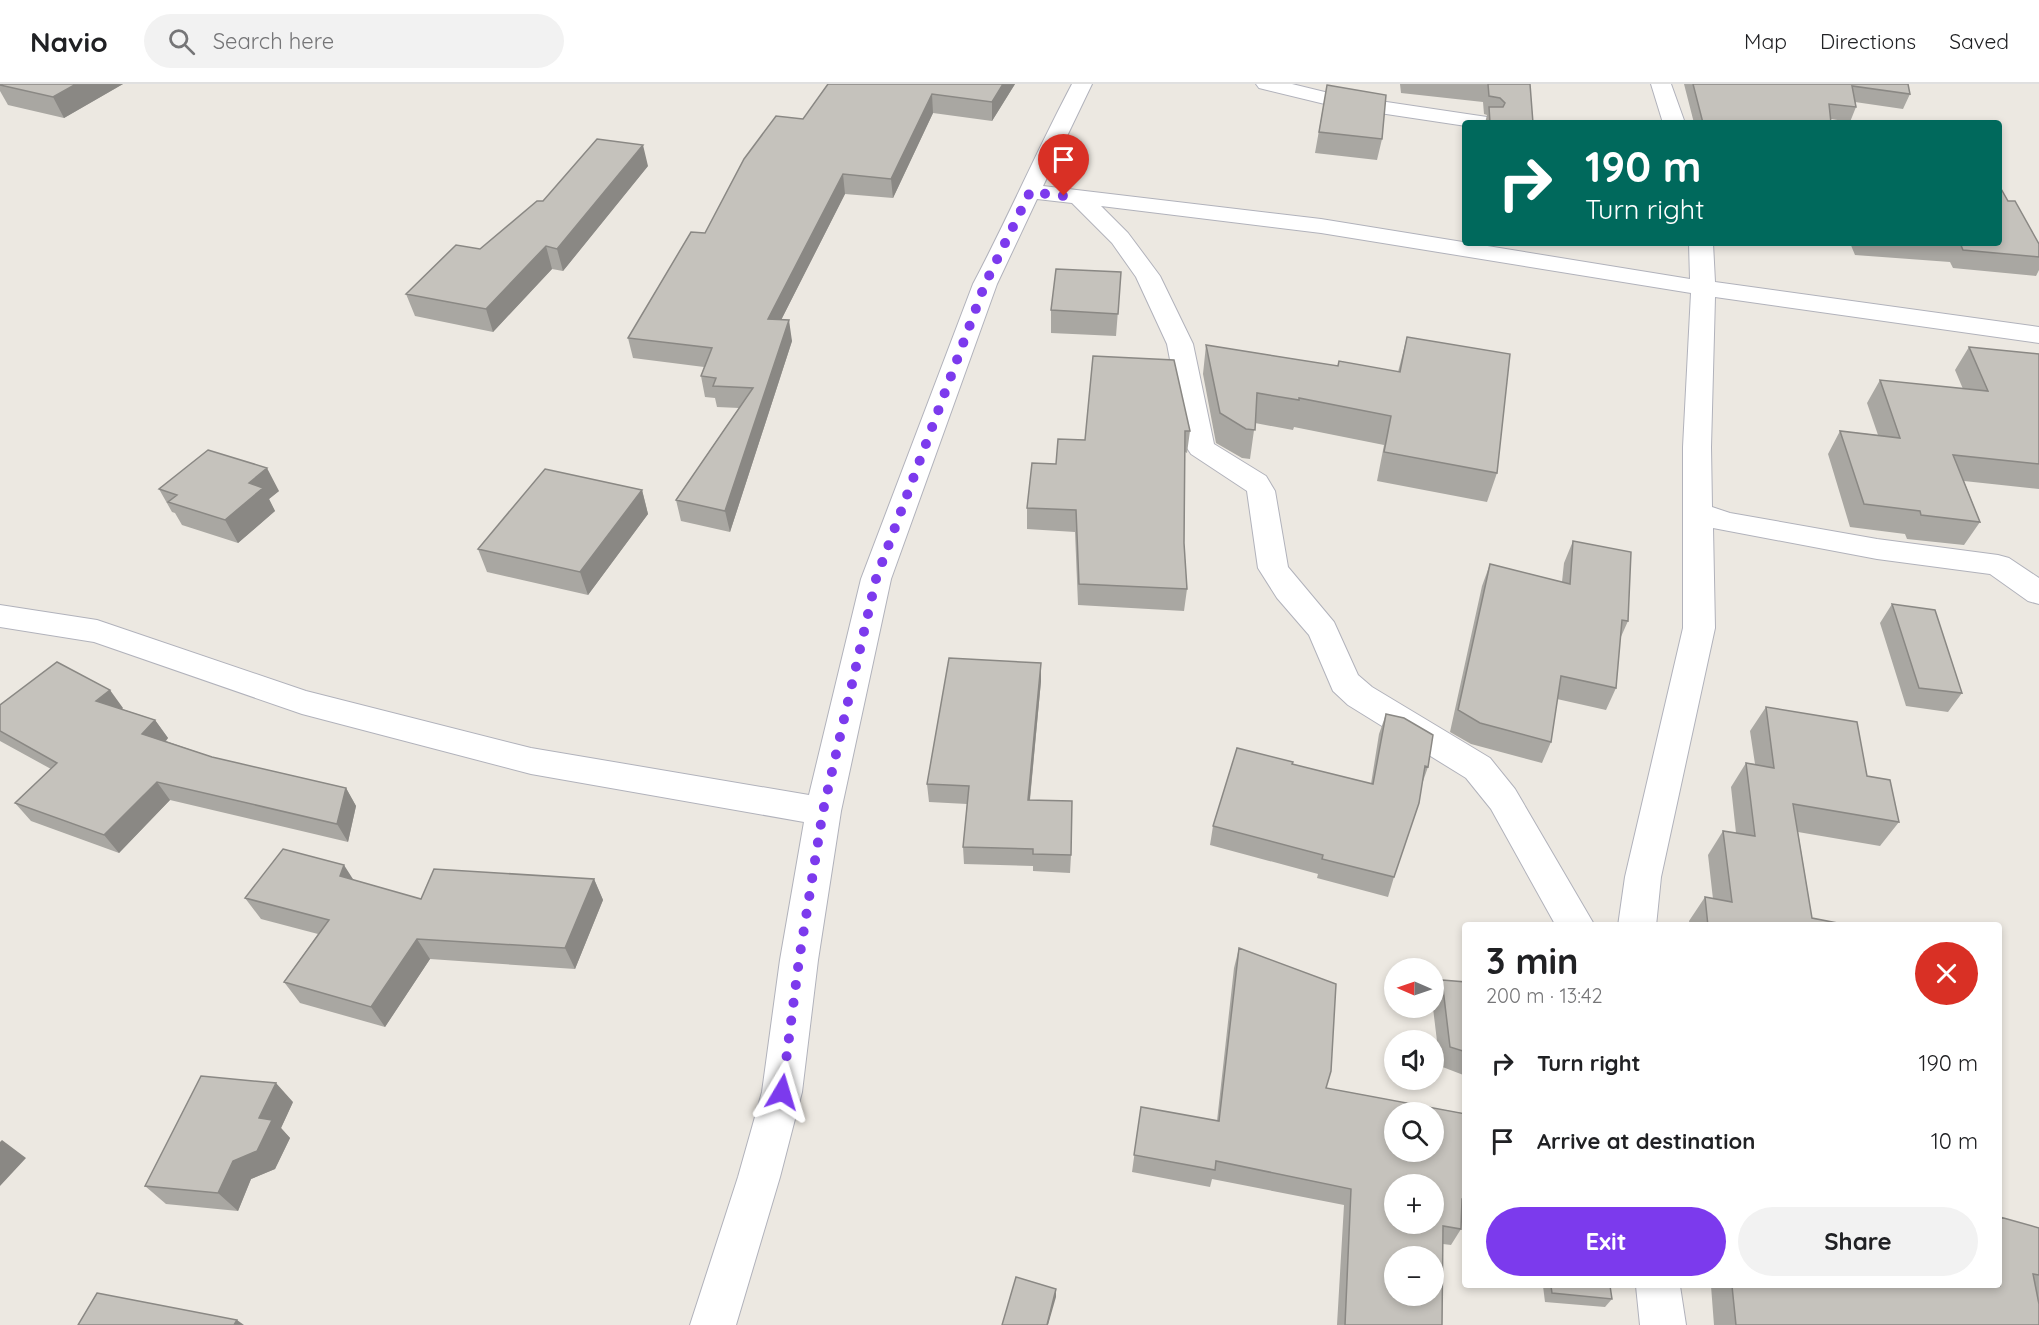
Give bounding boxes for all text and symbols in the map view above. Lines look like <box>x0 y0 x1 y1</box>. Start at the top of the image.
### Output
search box <box>144 14 564 68</box>
text: Navio <box>30 24 108 59</box>
icon: search <box>165 25 198 58</box>
text: Search here <box>213 27 334 55</box>
text: Map <box>1744 28 1787 54</box>
text: Directions <box>1820 28 1916 54</box>
text: Saved <box>1949 28 2009 54</box>
pin <box>1038 134 1089 196</box>
text: 190 m <box>1585 140 1701 193</box>
icon: arrive <box>1047 143 1080 176</box>
icon: right <box>1486 144 1564 222</box>
text: Turn right <box>1585 192 1704 226</box>
text: 3 min <box>1486 938 1579 983</box>
button: close <box>1915 942 1978 1005</box>
north arrow <box>1384 958 1444 1018</box>
map controls <box>1384 958 1444 1306</box>
text: 200 m · 13:42 <box>1486 983 1603 1008</box>
button: sound <box>1384 1030 1444 1090</box>
icon: right <box>1486 1047 1519 1080</box>
text: Turn right <box>1537 1049 1641 1077</box>
text: 190 m <box>1918 1049 1978 1077</box>
position arrow <box>750 1060 814 1124</box>
button: search <box>1384 1102 1444 1162</box>
icon: arrive <box>1486 1125 1519 1158</box>
text: Arrive at destination <box>1537 1127 1755 1155</box>
text: 10 m <box>1931 1127 1978 1155</box>
button: + <box>1384 1174 1444 1234</box>
button: Exit <box>1486 1207 1726 1276</box>
button: Share <box>1738 1207 1978 1276</box>
button: − <box>1384 1246 1444 1306</box>

